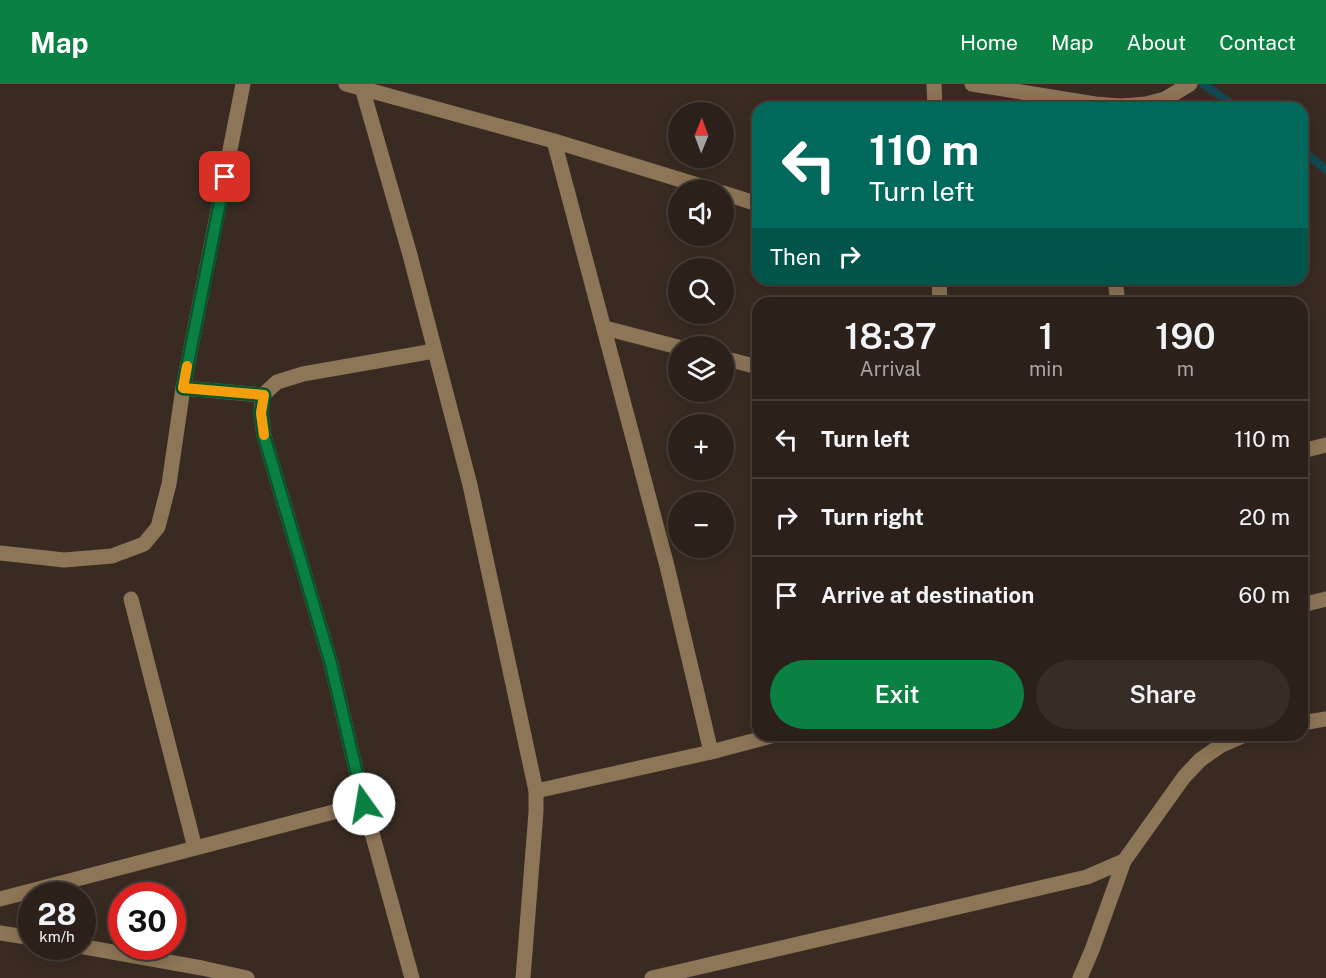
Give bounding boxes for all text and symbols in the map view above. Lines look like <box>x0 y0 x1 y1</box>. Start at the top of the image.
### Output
text: Map <box>30 26 89 59</box>
text: Home <box>960 30 1018 55</box>
text: Map <box>1051 30 1094 55</box>
text: About <box>1127 30 1186 55</box>
text: Contact <box>1219 30 1296 55</box>
north arrow <box>668 102 734 168</box>
map controls <box>668 102 734 558</box>
text: 110 m <box>869 125 979 174</box>
icon: left <box>770 126 848 204</box>
pin <box>199 151 250 202</box>
icon: arrive <box>208 160 241 193</box>
text: Turn left <box>869 175 975 207</box>
button: sound <box>668 180 734 246</box>
icon: right <box>833 240 866 273</box>
text: Then <box>770 244 821 270</box>
button: search <box>668 258 734 324</box>
text: 18:37 <box>844 315 937 357</box>
text: 1 <box>1038 315 1054 357</box>
text: 190 <box>1155 315 1216 357</box>
button: layers <box>668 336 734 402</box>
text: Arrival <box>860 357 921 381</box>
text: min <box>1029 357 1063 381</box>
text: m <box>1177 357 1194 381</box>
button: + <box>668 414 734 480</box>
icon: left <box>770 423 803 456</box>
text: Turn left <box>821 426 910 452</box>
text: 110 m <box>1234 426 1290 452</box>
button: − <box>668 492 734 558</box>
icon: right <box>770 501 803 534</box>
text: Turn right <box>821 504 924 530</box>
text: 20 m <box>1239 504 1290 530</box>
icon: arrive <box>770 579 803 612</box>
text: Arrive at destination <box>821 582 1034 608</box>
text: 60 m <box>1239 582 1290 608</box>
button: Exit <box>770 660 1024 729</box>
button: Share <box>1036 660 1290 729</box>
position arrow <box>332 772 396 836</box>
speed limit sign: 30 <box>108 882 186 960</box>
text: 28 <box>37 896 77 932</box>
text: km/h <box>39 928 75 945</box>

